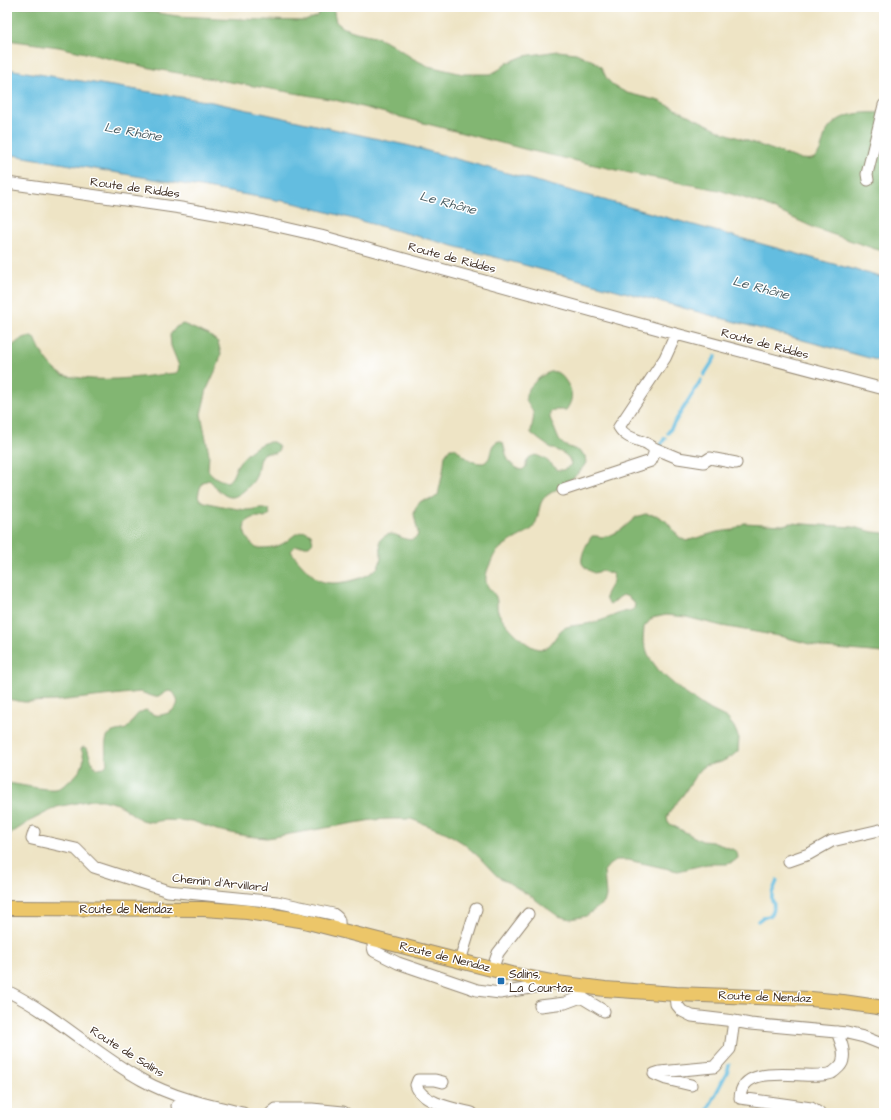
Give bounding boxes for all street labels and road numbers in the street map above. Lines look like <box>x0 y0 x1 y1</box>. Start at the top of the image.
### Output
street label: Route de Riddes <box>89 173 181 203</box>
street label: Route de Riddes <box>406 238 498 278</box>
street label: Route de Riddes <box>719 324 811 364</box>
street label: Chemin d'Arvillard <box>171 870 269 896</box>
street label: Route de Nendaz <box>79 901 173 918</box>
street label: Route de Nendaz <box>398 937 492 977</box>
street label: Route de Nendaz <box>718 987 812 1007</box>
street label: Route de Salins <box>87 1022 167 1082</box>

